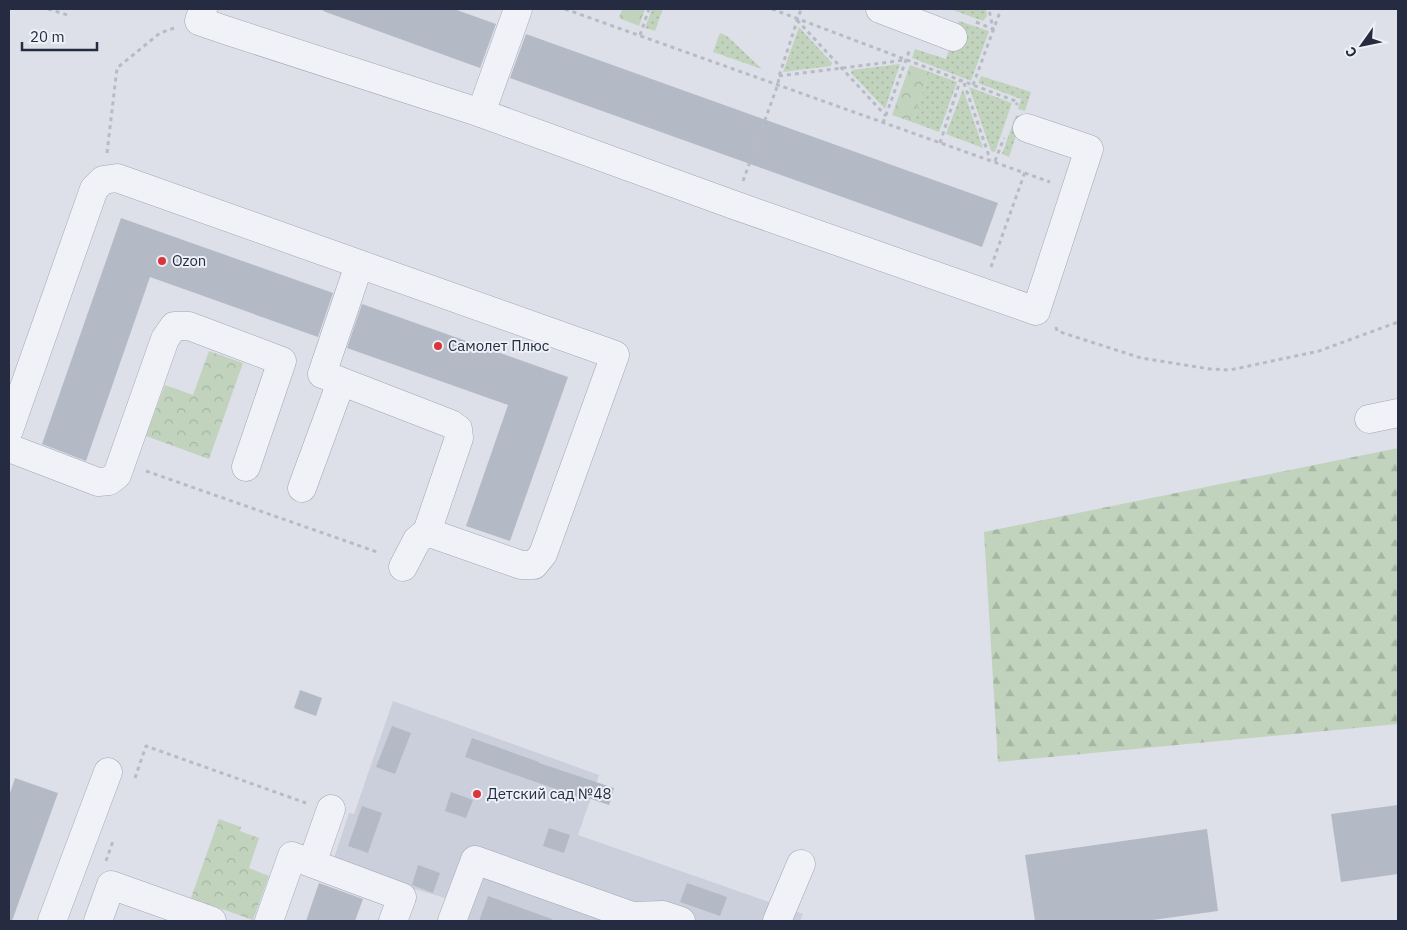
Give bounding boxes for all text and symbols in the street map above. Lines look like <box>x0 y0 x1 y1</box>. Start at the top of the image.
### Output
scale bar <box>22 20 98 52</box>
north arrow <box>1337 20 1387 70</box>
text: 20 m <box>30 27 65 46</box>
text: С <box>1341 43 1361 61</box>
place label: Ozon <box>172 251 206 270</box>
marker: Ozon <box>156 255 168 267</box>
place label: Самолет Плюс <box>448 336 550 355</box>
marker: Самолет Плюс <box>432 340 444 352</box>
place label: Детский сад №48 <box>487 784 612 803</box>
marker: Детский сад №48 <box>471 788 483 800</box>

